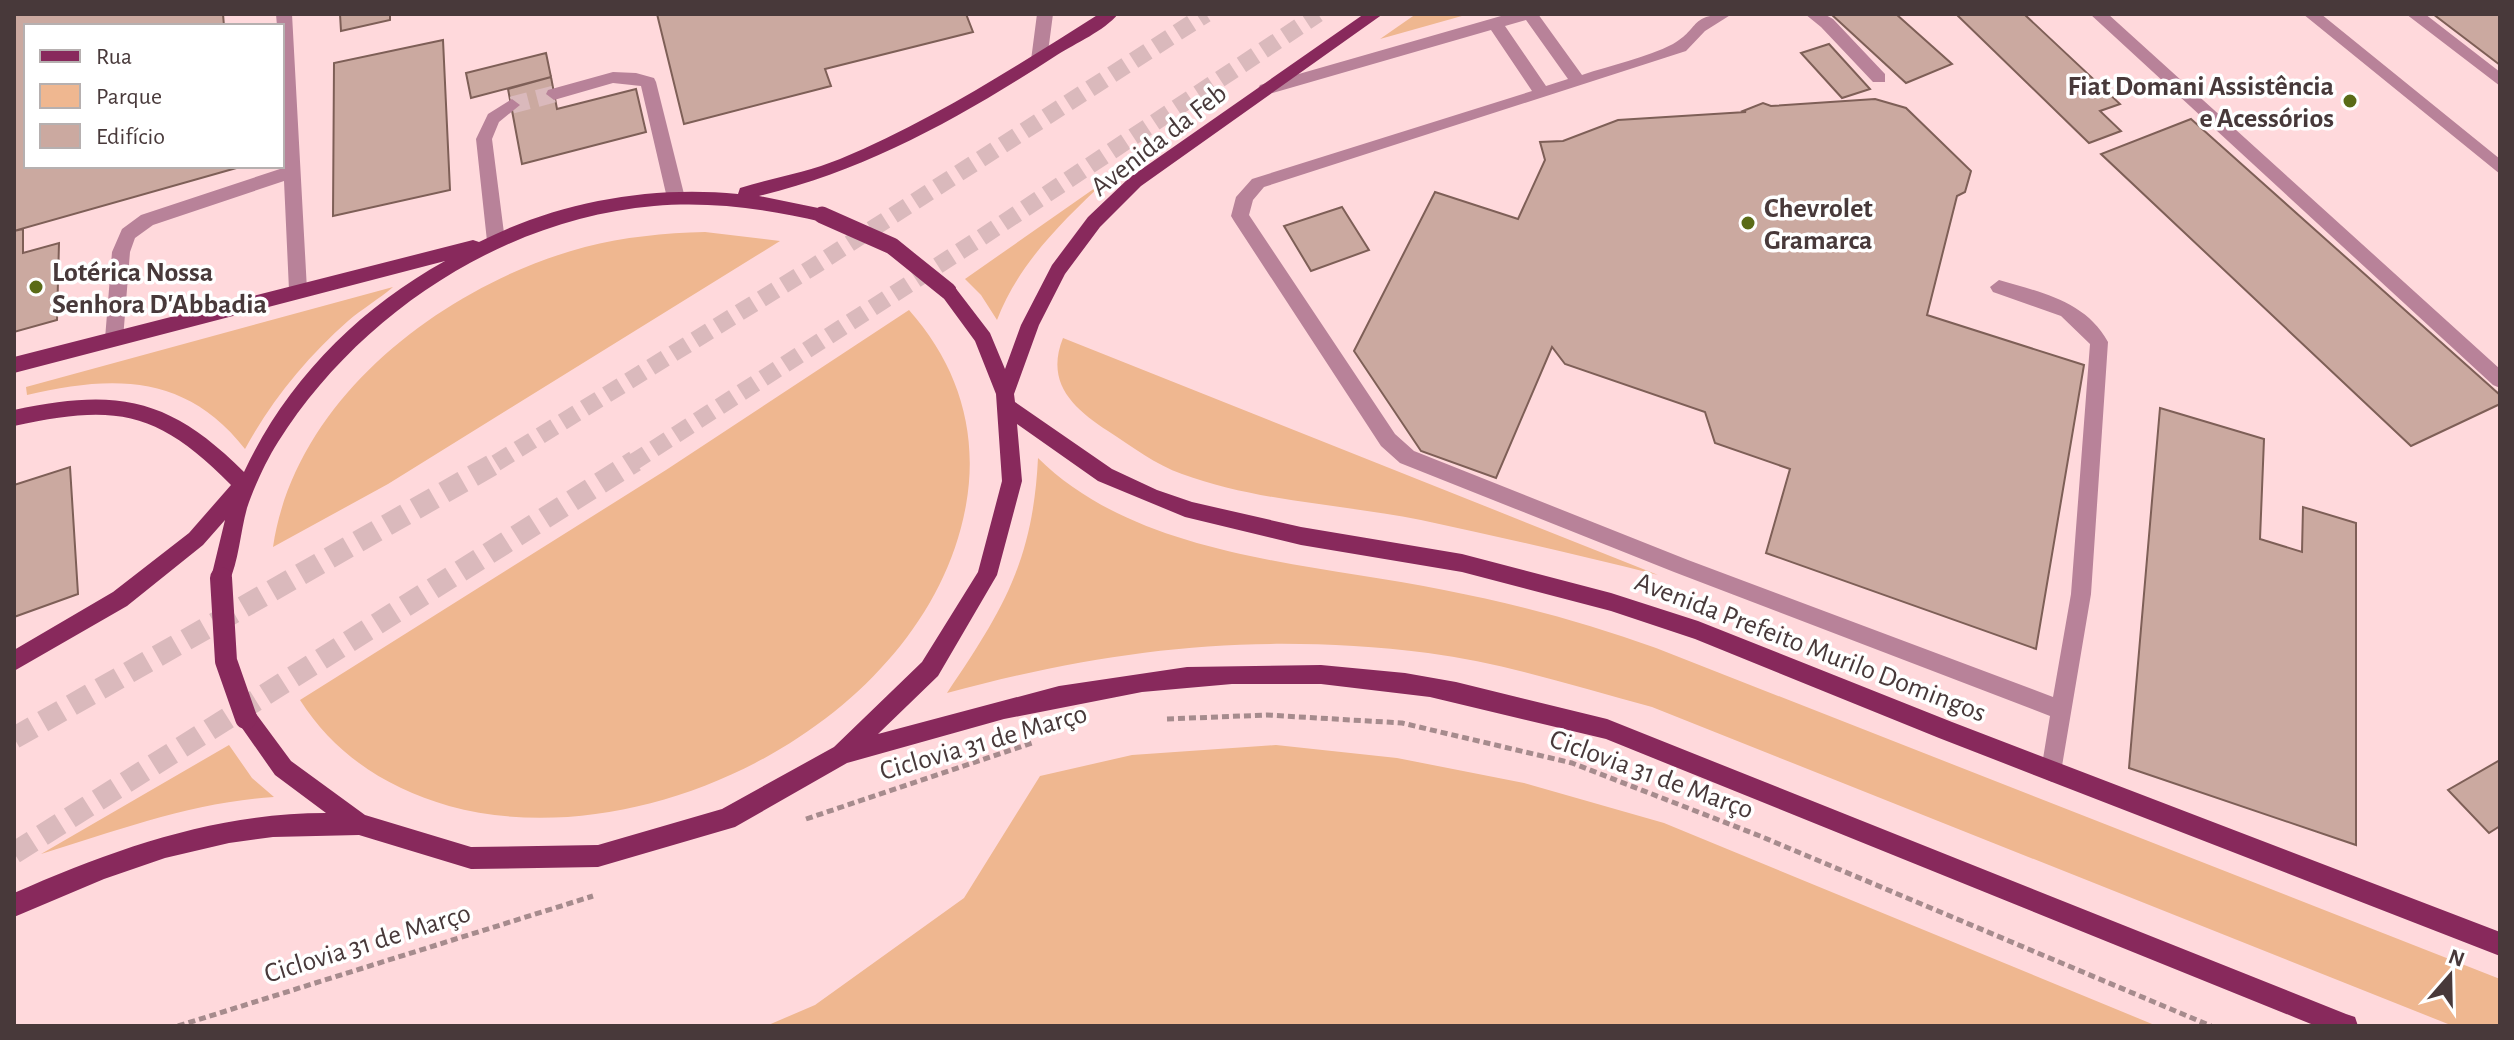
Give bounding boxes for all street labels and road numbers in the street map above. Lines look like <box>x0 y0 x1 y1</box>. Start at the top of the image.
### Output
street label: Avenida da Feb <box>1086 79 1232 202</box>
street label: Avenida Prefeito Murilo Domingos <box>1631 568 1990 728</box>
street label: Ciclovia 31 de Março <box>877 700 1090 786</box>
street label: Ciclovia 31 de Março <box>1546 725 1757 825</box>
street label: Ciclovia 31 de Março <box>261 899 474 989</box>

